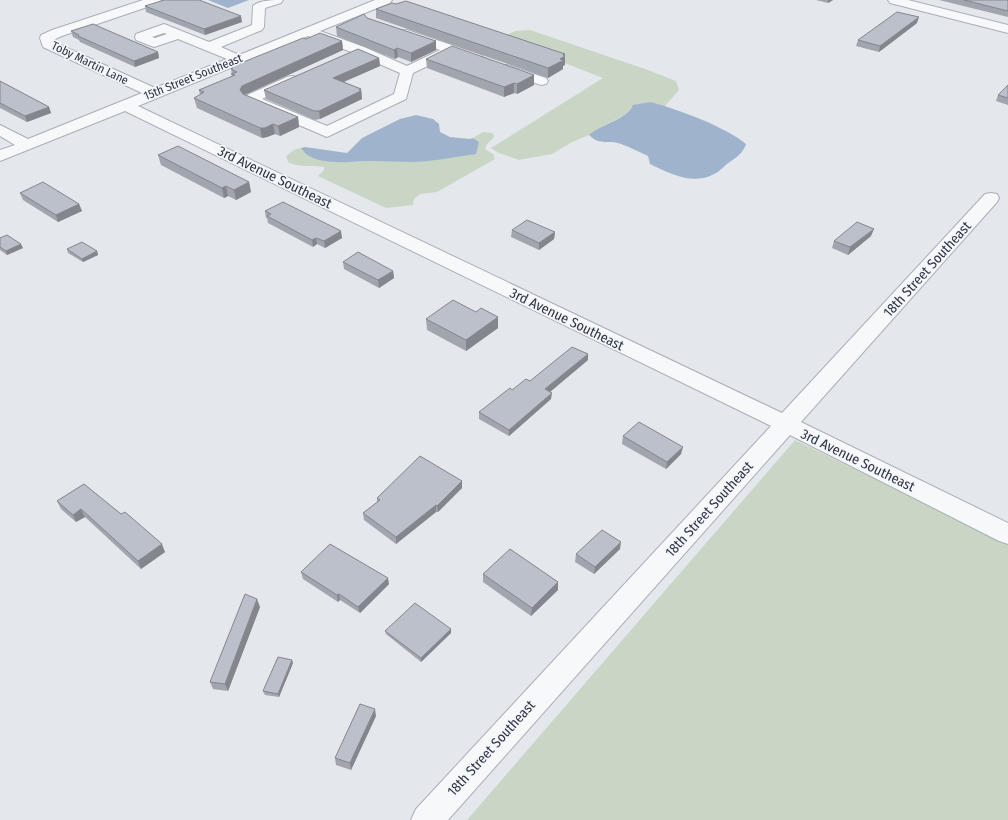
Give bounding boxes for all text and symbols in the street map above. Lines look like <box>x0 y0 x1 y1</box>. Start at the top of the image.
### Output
street label: Toby Martin Lane <box>49 38 131 88</box>
street label: 15th Street Southeast <box>142 51 244 103</box>
street label: 3rd Avenue Southeast <box>215 142 335 213</box>
street label: 18th Street Southeast <box>880 218 975 321</box>
street label: 3rd Avenue Southeast <box>507 284 627 355</box>
street label: 3rd Avenue Southeast <box>798 425 918 496</box>
street label: 18th Street Southeast <box>662 458 757 561</box>
street label: 18th Street Southeast <box>444 697 539 800</box>

